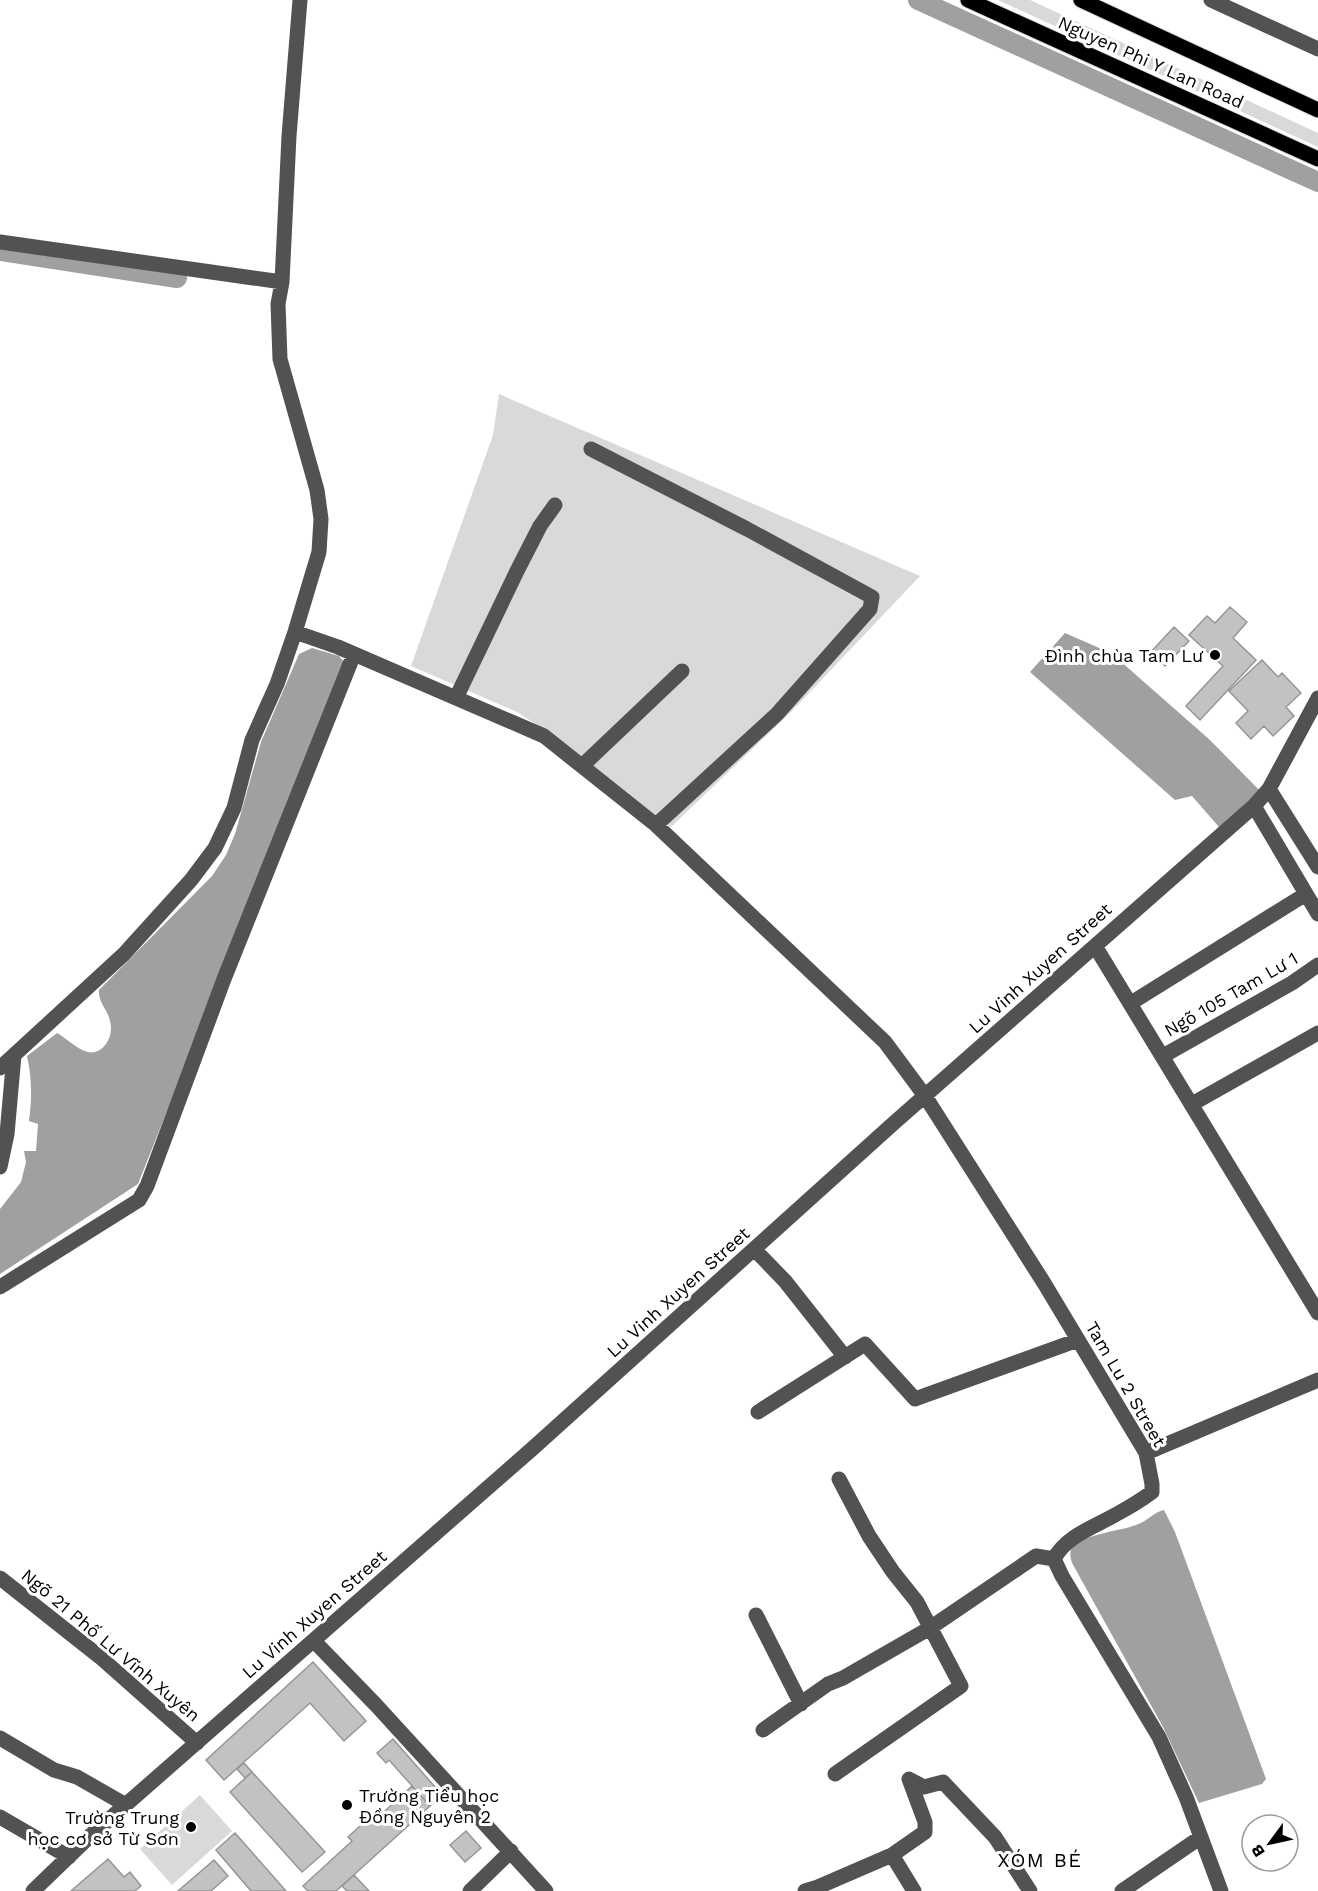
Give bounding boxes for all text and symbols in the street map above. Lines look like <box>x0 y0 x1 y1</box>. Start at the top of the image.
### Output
street label: Nguyen Phi Y Lan Road <box>1055 12 1247 112</box>
place label: Đình chùa Tam Lư <box>1045 645 1204 666</box>
marker: Đình chùa Tam Lư <box>1208 648 1222 662</box>
street label: Lu Vinh Xuyen Street <box>964 898 1116 1038</box>
street label: Ngõ 105 Tam Lư 1 <box>1161 947 1301 1041</box>
street label: Lu Vinh Xuyen Street <box>602 1222 754 1362</box>
street label: Tam Lu 2 Street <box>1082 1318 1171 1451</box>
street label: Lu Vinh Xuyen Street <box>237 1545 391 1682</box>
street label: Ngõ 21 Phố Lư Vĩnh Xuyên <box>18 1564 204 1726</box>
place label: Trường Tiểu học Đồng Nguyên 2 <box>359 1785 499 1827</box>
marker: Trường Tiểu học Đồng Nguyên 2 <box>340 1798 354 1812</box>
place label: Trường Trung học cơ sở Từ Sơn <box>27 1807 179 1849</box>
north arrow <box>1240 1813 1300 1873</box>
marker: Trường Trung học cơ sở Từ Sơn <box>184 1820 198 1834</box>
text: B <box>1247 1841 1269 1861</box>
district label: XÓM BÉ <box>997 1848 1083 1872</box>

